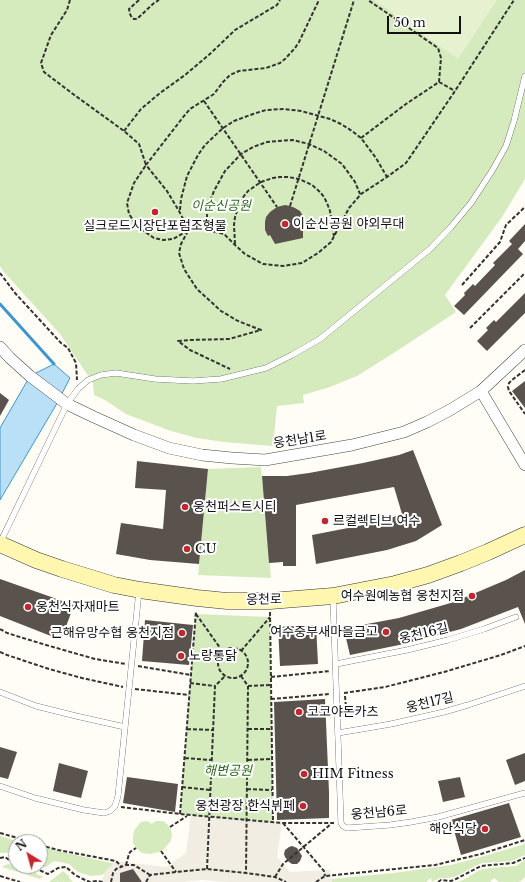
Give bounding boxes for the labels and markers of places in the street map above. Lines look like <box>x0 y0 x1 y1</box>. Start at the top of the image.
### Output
marker: 실크로드시장단포럼조형물 <box>150 207 160 217</box>
place label: 이순신공원 야외무대 <box>293 216 404 232</box>
place label: 실크로드시장단포럼조형물 <box>83 218 227 234</box>
marker: 이순신공원 야외무대 <box>280 219 290 229</box>
place label: 웅천퍼스트시티 <box>193 499 277 515</box>
marker: 웅천퍼스트시티 <box>180 502 190 512</box>
place label: 르컬렉티브 여수 <box>333 513 420 529</box>
marker: 르컬렉티브 여수 <box>320 516 330 526</box>
place label: CU <box>195 541 217 557</box>
marker: CU <box>182 544 192 554</box>
place label: 여수원예농협 웅천지점 <box>341 588 464 604</box>
marker: 여수원예농협 웅천지점 <box>467 591 477 601</box>
place label: 웅천식자재마트 <box>36 599 120 615</box>
marker: 웅천식자재마트 <box>23 602 33 612</box>
place label: 여수중부새마을금고 <box>270 624 378 640</box>
place label: 근해유망수협 웅천지점 <box>51 625 174 641</box>
marker: 여수중부새마을금고 <box>381 627 391 637</box>
marker: 근해유망수협 웅천지점 <box>177 628 187 638</box>
place label: 노랑통닭 <box>189 648 237 664</box>
marker: 노랑통닭 <box>176 651 186 661</box>
place label: 코코야돈카츠 <box>307 704 379 720</box>
marker: 코코야돈카츠 <box>294 707 304 717</box>
place label: HIM Fitness <box>312 766 394 782</box>
marker: HIM Fitness <box>299 769 309 779</box>
place label: 웅천광장 한식뷔페 <box>196 798 295 814</box>
marker: 웅천광장 한식뷔페 <box>298 801 308 811</box>
place label: 해안식당 <box>429 821 477 837</box>
marker: 해안식당 <box>480 824 490 834</box>

